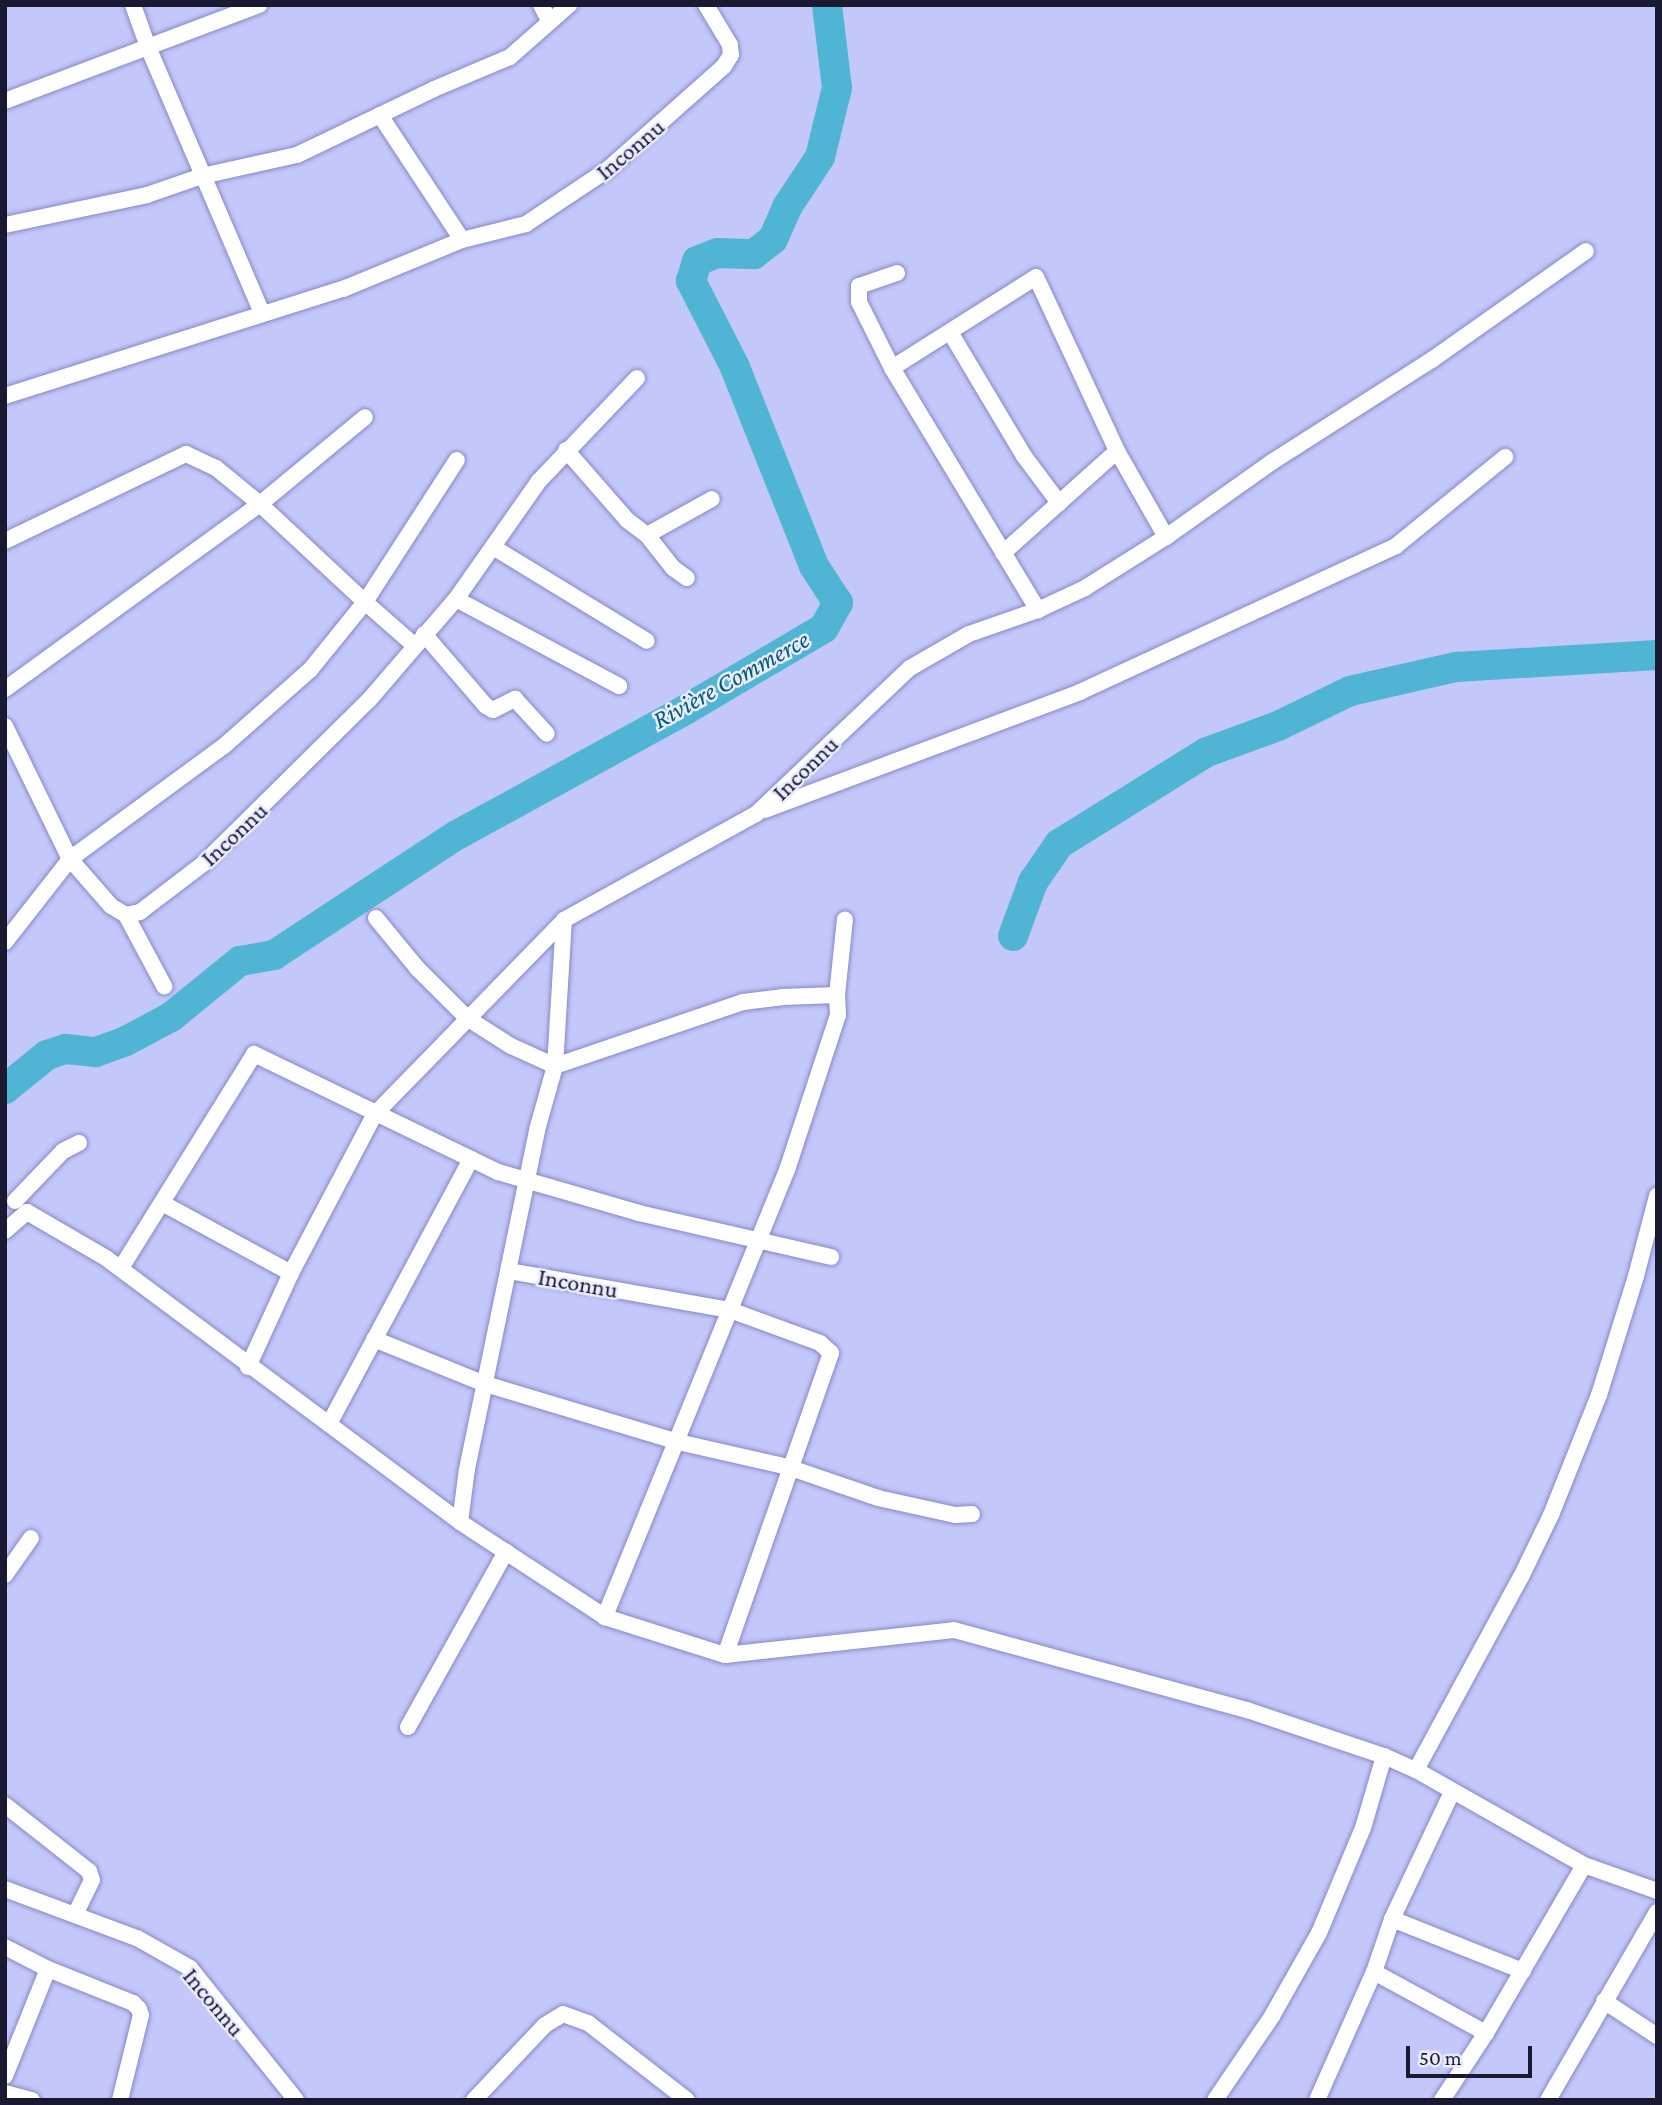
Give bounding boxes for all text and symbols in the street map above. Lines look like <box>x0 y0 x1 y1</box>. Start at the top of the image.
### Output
street label: Inconnu <box>590 112 670 186</box>
water label: Rivière Commerce <box>647 624 815 736</box>
street label: Inconnu <box>766 730 844 806</box>
street label: Inconnu <box>195 796 273 872</box>
street label: Inconnu <box>536 1262 620 1304</box>
street label: Inconnu <box>177 1962 251 2042</box>
scale bar <box>1410 2032 1536 2076</box>
text: 50 m <box>1419 2046 1462 2070</box>

